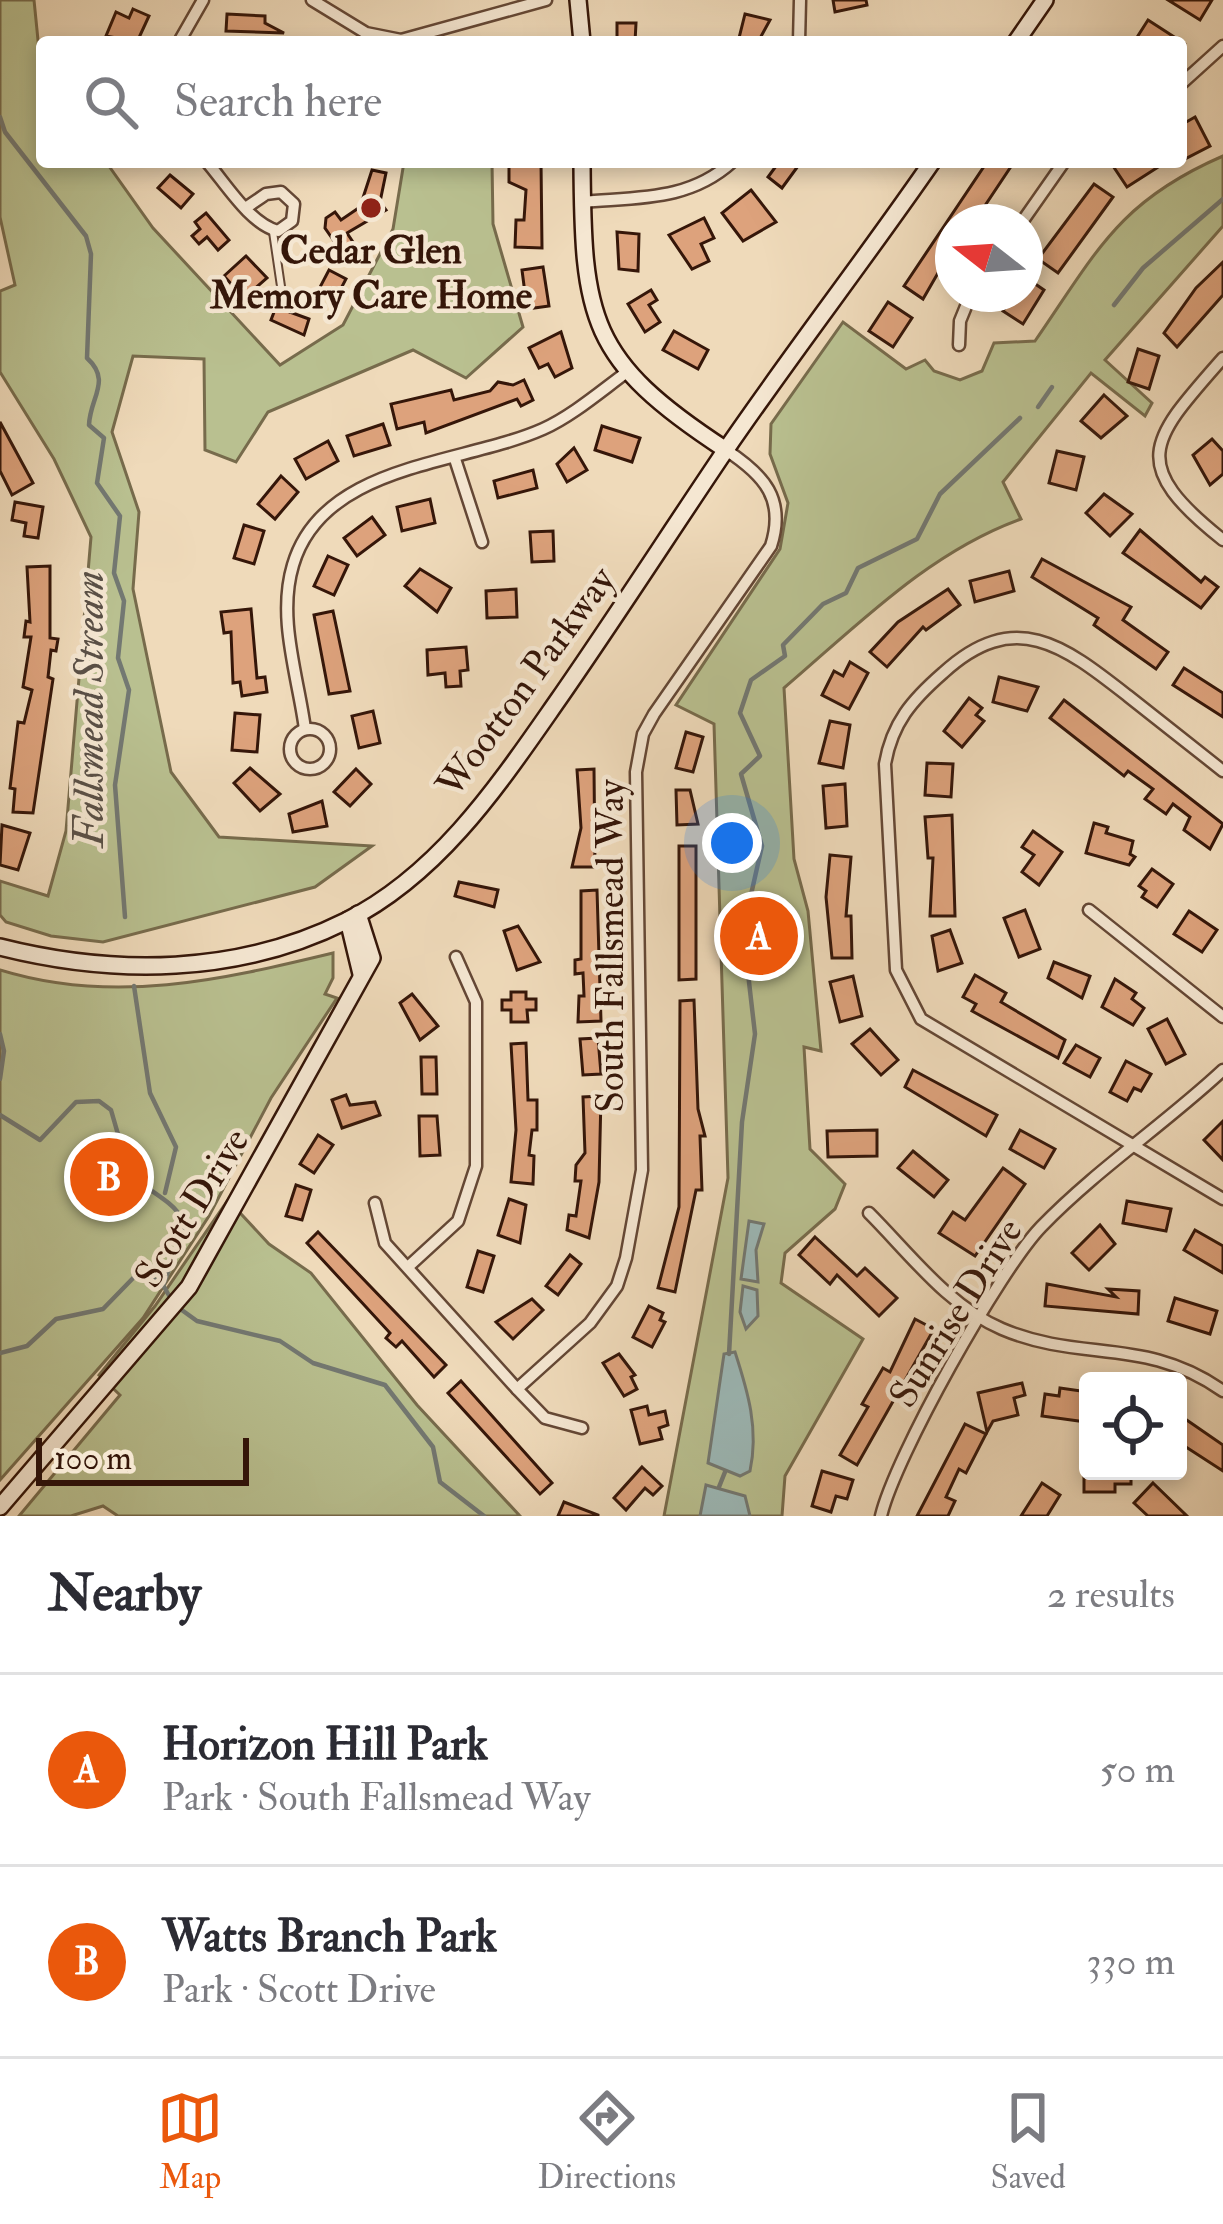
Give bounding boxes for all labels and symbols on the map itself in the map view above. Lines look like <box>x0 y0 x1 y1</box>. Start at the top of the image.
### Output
marker: Cedar Glen Memory Care Home <box>358 195 384 221</box>
north arrow <box>935 204 1043 312</box>
place label: Cedar Glen Memory Care Home <box>209 226 533 320</box>
street label: Wootton Parkway <box>425 556 627 808</box>
water label: Fallsmead Stream <box>64 571 116 849</box>
street label: South Fallsmead Way <box>586 778 635 1113</box>
your location <box>702 813 762 873</box>
pin: A <box>720 891 798 981</box>
street label: Scott Drive <box>124 1119 260 1297</box>
pin: B <box>70 1132 148 1222</box>
street label: Sunrise Drive <box>879 1209 1033 1417</box>
scale bar <box>36 1432 249 1485</box>

